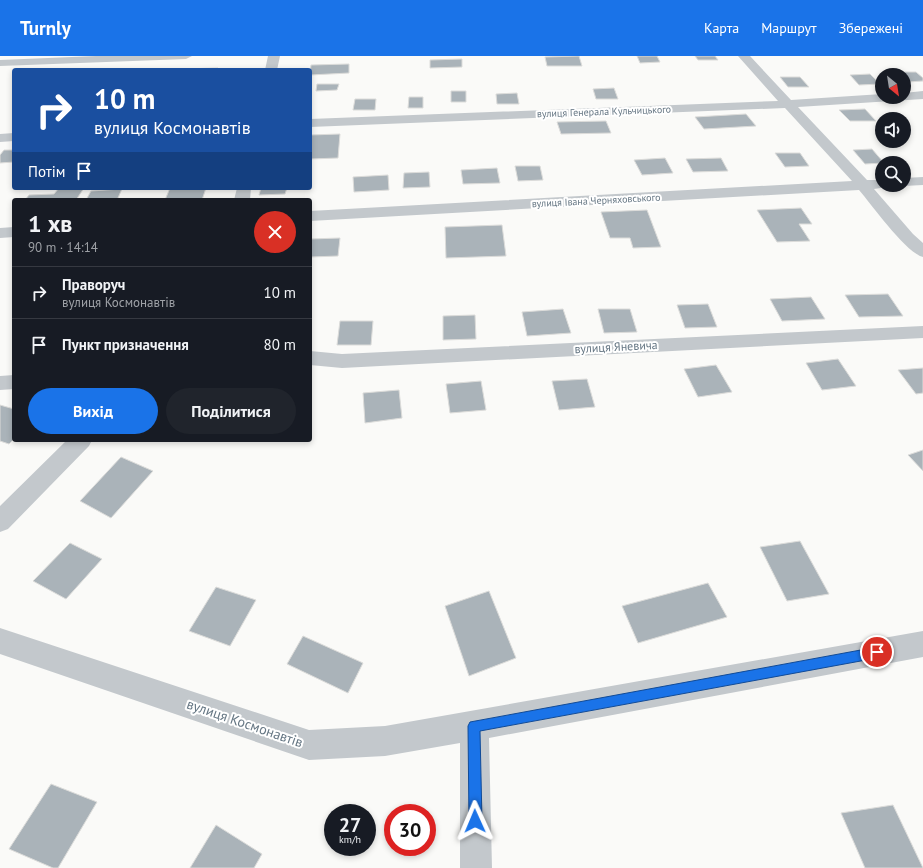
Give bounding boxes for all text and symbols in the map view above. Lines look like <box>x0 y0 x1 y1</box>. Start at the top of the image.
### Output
text: Turnly <box>20 16 71 40</box>
text: Карта <box>704 19 739 37</box>
text: Маршрут <box>761 19 817 37</box>
text: Збережені <box>839 19 903 37</box>
north arrow <box>875 68 911 104</box>
map controls <box>875 68 911 192</box>
text: 10 m <box>94 80 155 117</box>
icon: right <box>28 84 80 136</box>
street label: вулиця Генерала Кульчицького <box>537 103 671 120</box>
button: sound <box>875 112 911 148</box>
text: вулиця Космонавтів <box>94 116 251 139</box>
button: search <box>875 156 911 192</box>
icon: arrive <box>73 160 95 182</box>
text: Потім <box>28 162 65 181</box>
street label: вулиця Івана Черняховського <box>531 191 661 210</box>
text: 1 хв <box>28 208 72 239</box>
button: close <box>254 211 296 253</box>
text: 90 m · 14:14 <box>28 239 98 256</box>
text: Праворуч <box>62 275 125 294</box>
icon: right <box>28 282 50 304</box>
text: 10 m <box>263 283 296 302</box>
text: вулиця Космонавтів <box>62 294 175 311</box>
icon: arrive <box>28 334 50 356</box>
text: Пункт призначення <box>62 335 189 354</box>
text: 80 m <box>263 335 296 354</box>
street label: вулиця Яневича <box>574 337 658 356</box>
button: Вихід <box>28 388 158 434</box>
button: Поділитися <box>166 388 296 434</box>
pin <box>860 635 894 669</box>
icon: arrive <box>866 641 888 663</box>
street label: вулиця Космонавтів <box>184 695 306 751</box>
position arrow <box>454 800 496 842</box>
speed limit sign: 30 <box>384 804 436 856</box>
text: 27 <box>339 812 361 838</box>
text: km/h <box>339 833 361 846</box>

